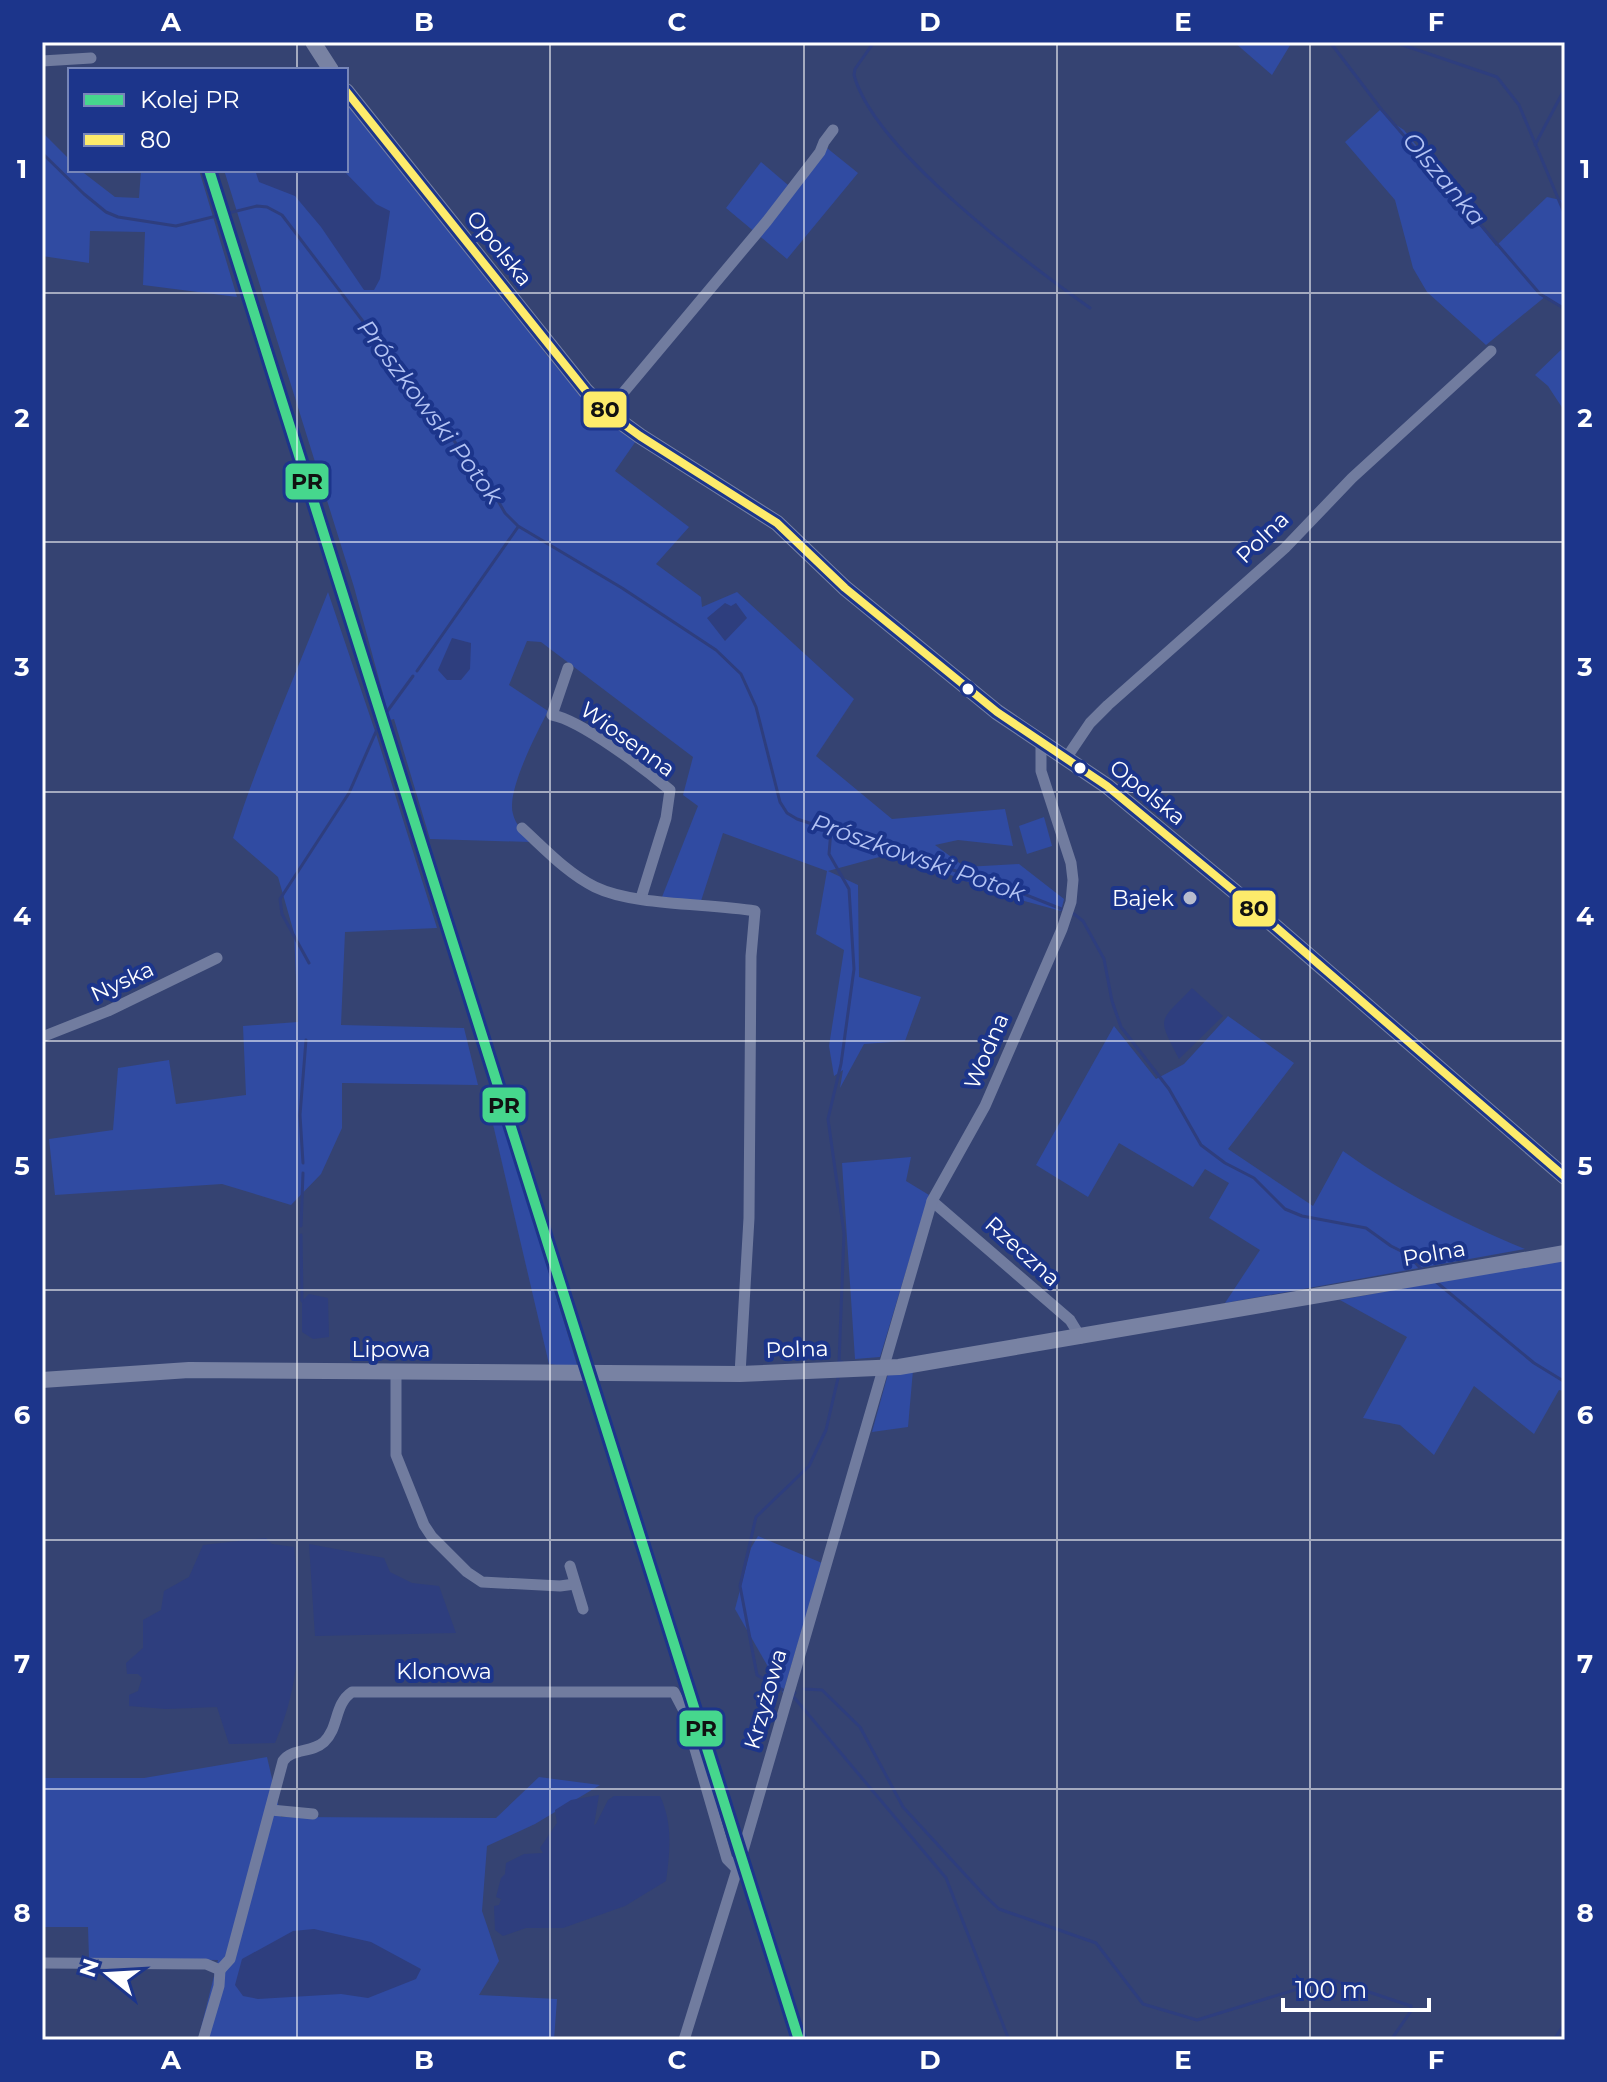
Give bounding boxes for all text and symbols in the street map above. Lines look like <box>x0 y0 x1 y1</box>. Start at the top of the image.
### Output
text: A <box>160 6 182 38</box>
text: B <box>414 6 434 38</box>
text: C <box>668 6 687 38</box>
text: D <box>919 6 941 38</box>
text: E <box>1174 6 1192 38</box>
text: F <box>1428 6 1444 38</box>
legend <box>68 68 348 172</box>
text: Kolej PR <box>140 85 240 114</box>
text: 80 <box>140 125 171 154</box>
water label: Olszanka <box>1397 126 1492 231</box>
text: 1 <box>17 153 27 185</box>
text: 1 <box>1580 153 1590 185</box>
street label: Opolska <box>461 205 538 292</box>
water label: Prószkowski Potok <box>352 314 510 511</box>
line badge: 80 <box>582 390 628 429</box>
text: 80 <box>590 396 620 423</box>
text: 2 <box>14 402 30 434</box>
text: 2 <box>1577 402 1593 434</box>
line badge: PR <box>284 462 330 501</box>
text: PR <box>291 468 323 495</box>
street label: Polna <box>1230 506 1294 569</box>
text: 3 <box>13 651 30 683</box>
text: 3 <box>1576 651 1593 683</box>
unlabelled marker <box>960 681 976 697</box>
street label: Wiosenna <box>575 696 680 783</box>
street label: Opolska <box>1104 754 1191 831</box>
unlabelled marker <box>1072 760 1088 776</box>
water label: Prószkowski Potok <box>808 807 1030 908</box>
place label: Bajek <box>1112 885 1175 912</box>
marker: Bajek <box>1181 889 1199 907</box>
line badge: 80 <box>1231 889 1277 928</box>
text: 80 <box>1239 895 1269 922</box>
text: 4 <box>13 900 31 932</box>
text: 4 <box>1576 900 1594 932</box>
street label: Nyska <box>86 955 158 1008</box>
street label: Wodna <box>958 1009 1014 1093</box>
line badge: PR <box>481 1086 527 1124</box>
text: PR <box>488 1092 520 1119</box>
text: 5 <box>14 1150 30 1182</box>
text: 5 <box>1577 1150 1593 1182</box>
street label: Rzeczna <box>980 1211 1066 1292</box>
street label: Polna <box>1401 1235 1467 1272</box>
street label: Polna <box>765 1335 829 1364</box>
street label: Lipowa <box>351 1336 431 1363</box>
text: 6 <box>14 1399 31 1431</box>
text: 6 <box>1577 1399 1594 1431</box>
street label: Krzyżowa <box>738 1646 793 1752</box>
text: 7 <box>14 1648 30 1680</box>
text: 7 <box>1577 1648 1593 1680</box>
street label: Klonowa <box>396 1658 492 1685</box>
line badge: PR <box>678 1709 724 1748</box>
text: PR <box>685 1715 717 1742</box>
text: 8 <box>13 1897 31 1929</box>
text: 8 <box>1576 1897 1594 1929</box>
north arrow <box>68 1934 148 2014</box>
text: N <box>74 1955 105 1981</box>
scale bar <box>1283 1962 1429 2012</box>
text: 100 m <box>1295 1975 1367 2004</box>
text: A <box>160 2044 182 2076</box>
text: B <box>414 2044 434 2076</box>
text: C <box>668 2044 687 2076</box>
text: D <box>919 2044 941 2076</box>
text: E <box>1174 2044 1192 2076</box>
text: F <box>1428 2044 1444 2076</box>

